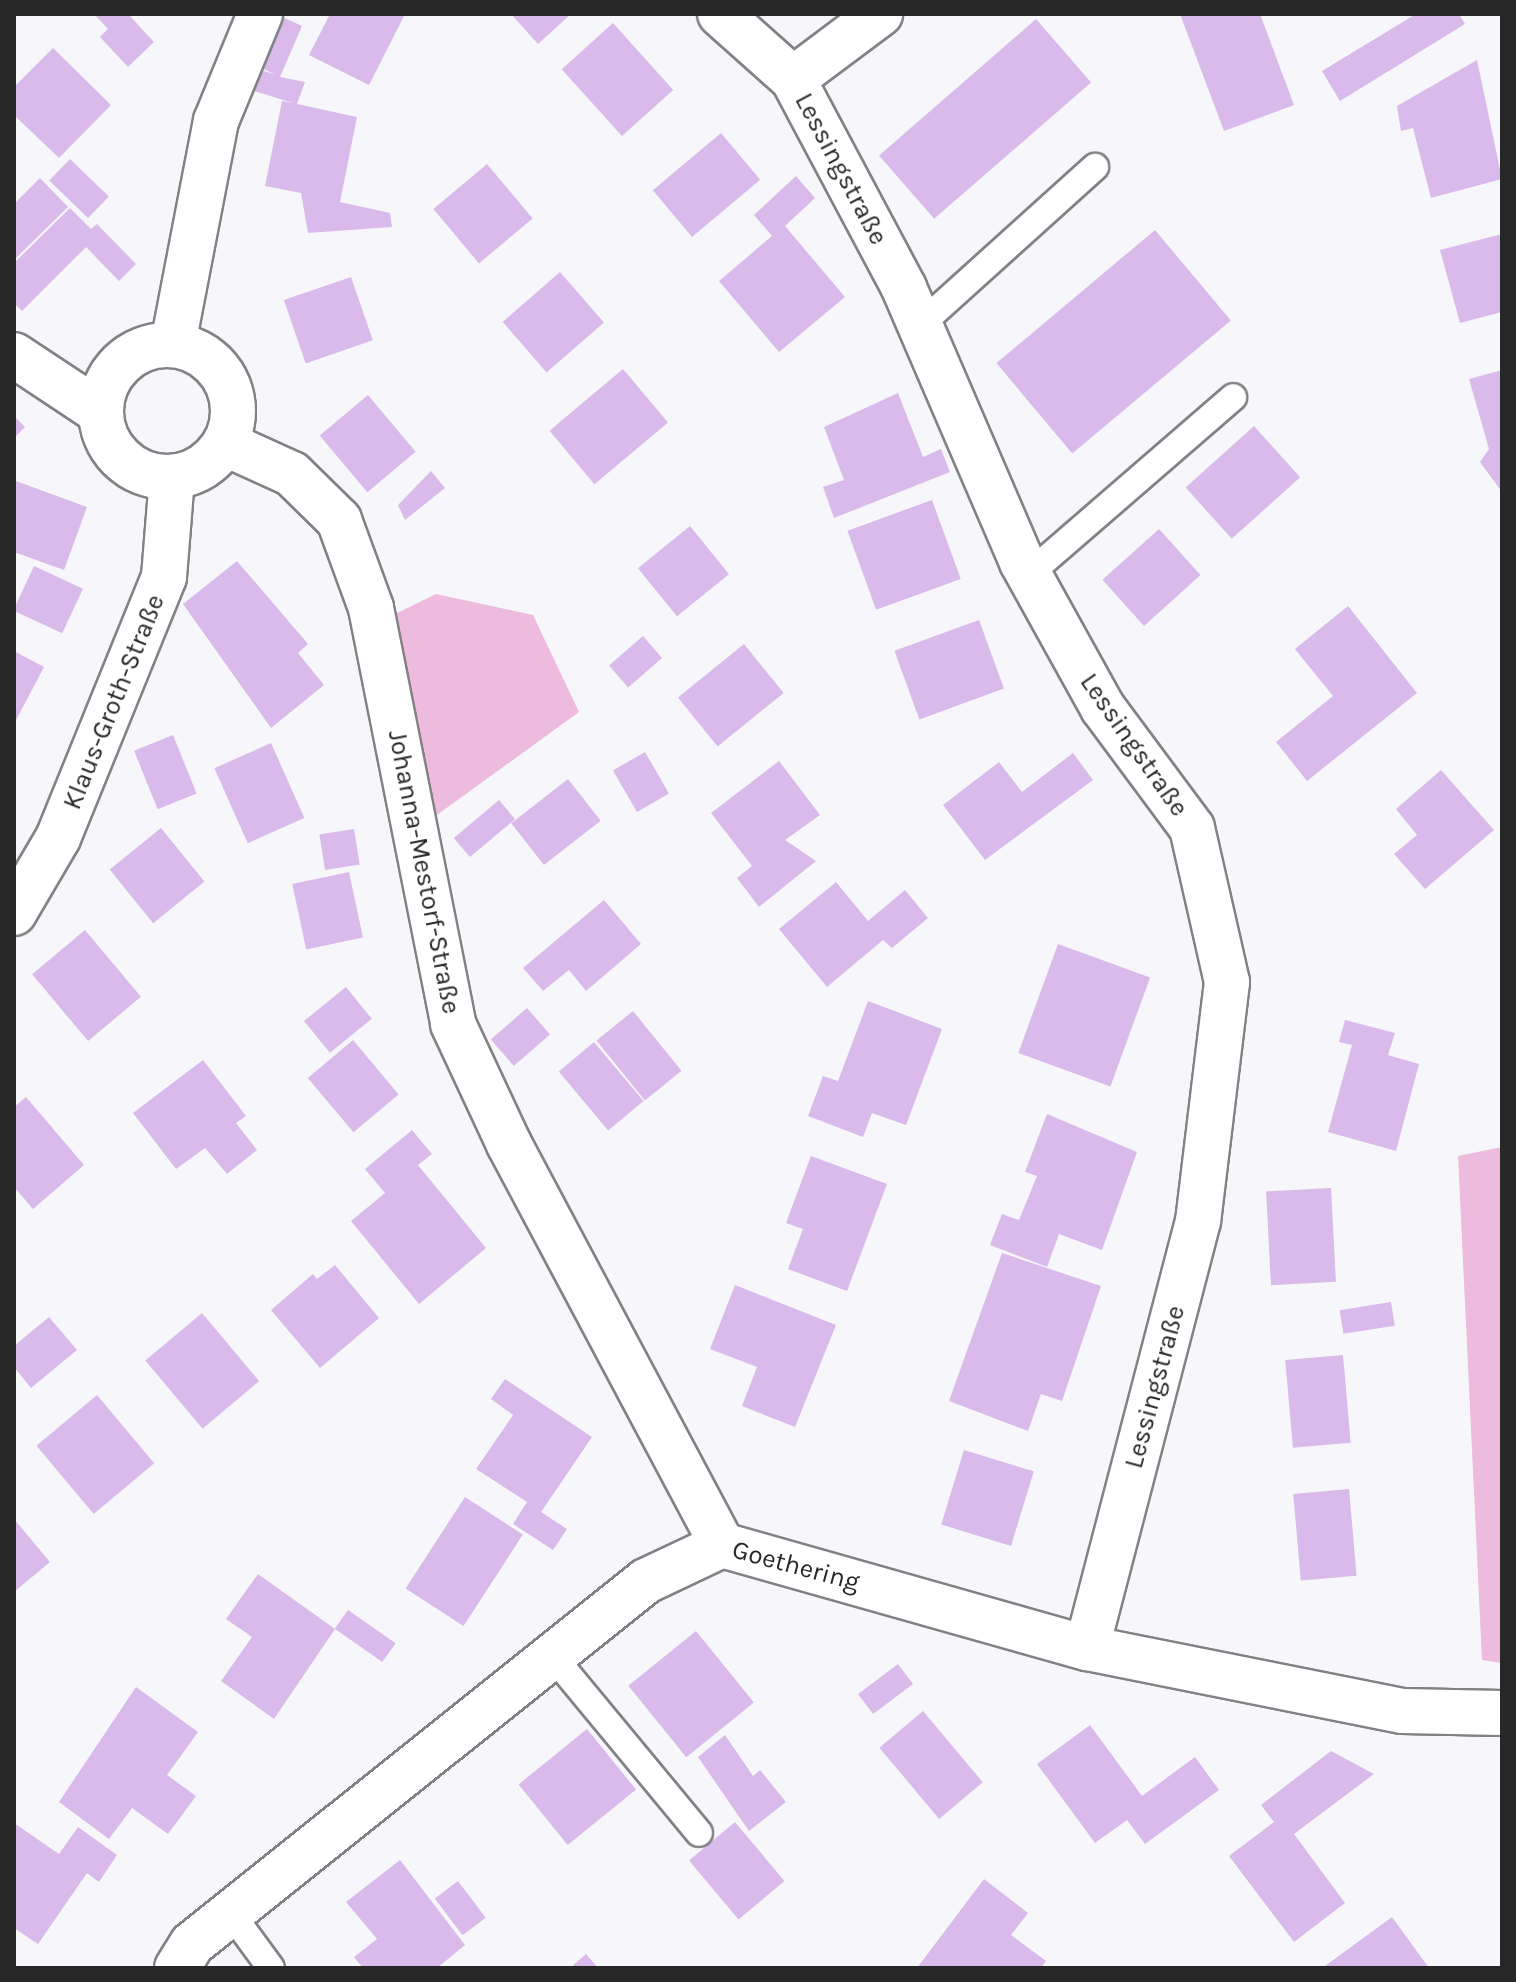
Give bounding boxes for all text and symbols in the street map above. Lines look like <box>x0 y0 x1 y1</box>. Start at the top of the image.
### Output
street label: Lessingstraße <box>788 88 894 250</box>
street label: Klaus-Groth-Straße <box>57 590 171 814</box>
street label: Lessingstraße <box>1073 667 1195 823</box>
street label: Johanna-Mestorf-Straße <box>381 728 467 1016</box>
street label: Lessingstraße <box>1118 1302 1192 1472</box>
street label: Goethering <box>729 1534 863 1598</box>

